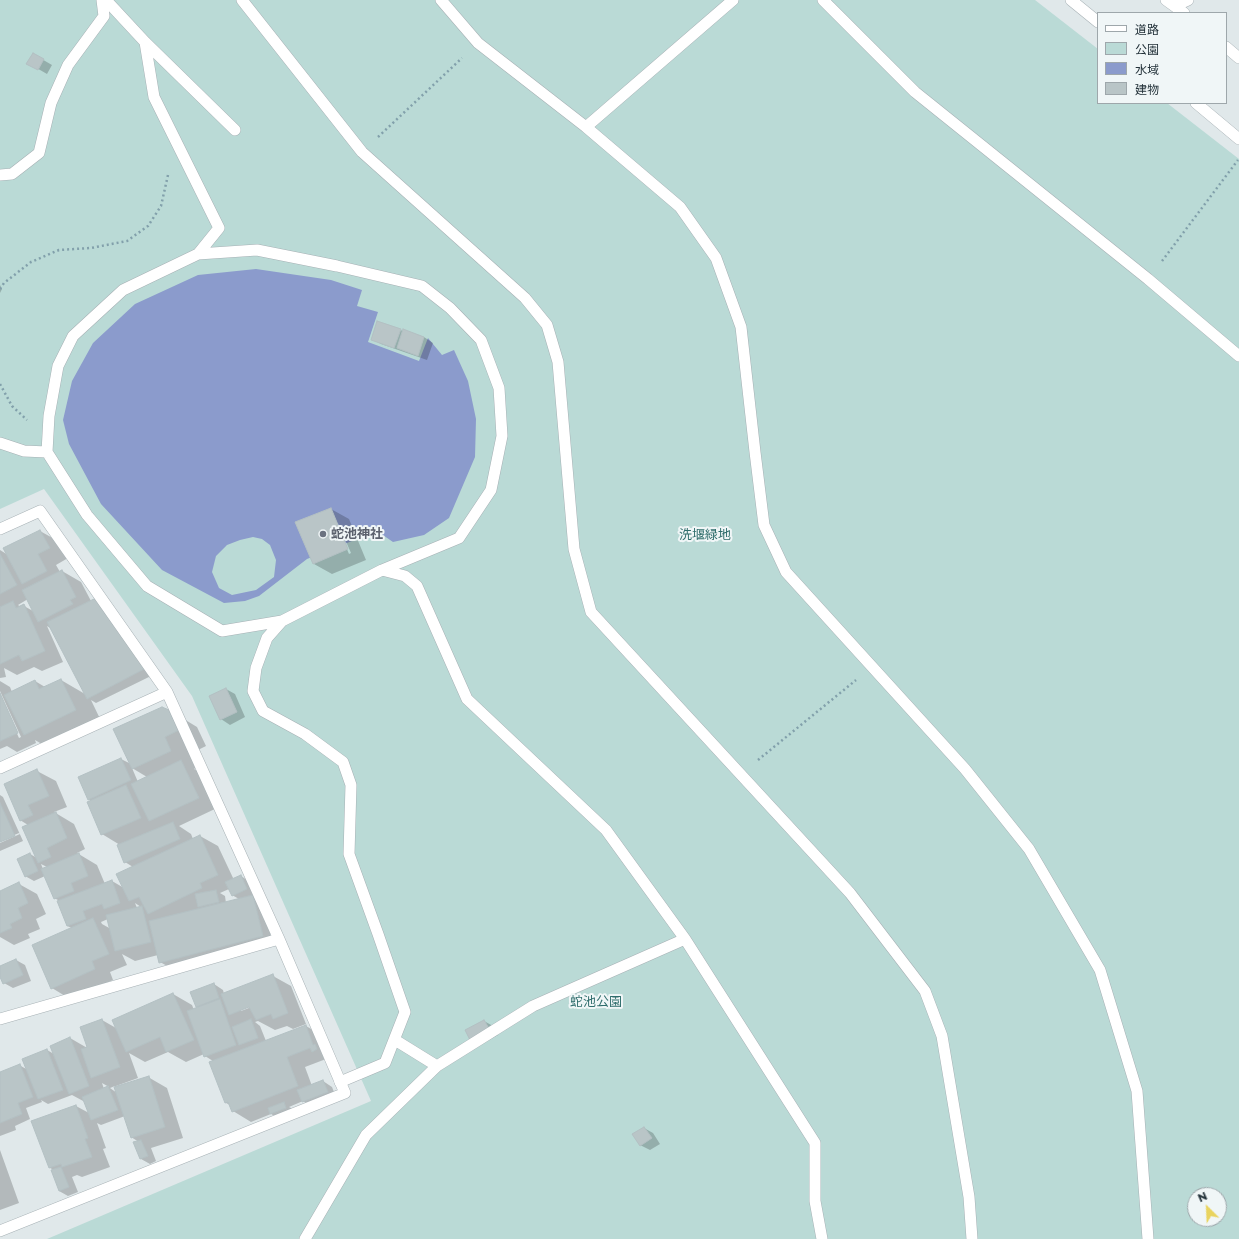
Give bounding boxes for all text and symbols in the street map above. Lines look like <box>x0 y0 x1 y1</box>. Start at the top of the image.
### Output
legend <box>1097 12 1227 104</box>
text: 道路 <box>1135 22 1159 37</box>
text: 公園 <box>1135 42 1159 57</box>
text: 水域 <box>1135 62 1159 77</box>
text: 建物 <box>1135 82 1159 97</box>
place label: 蛇池神社 <box>331 526 383 542</box>
park label: 洗堰緑地 <box>679 527 731 543</box>
marker: 蛇池神社 <box>318 529 328 539</box>
park label: 蛇池公園 <box>570 994 622 1010</box>
north arrow <box>1187 1187 1227 1227</box>
text: N <box>1196 1189 1209 1205</box>

